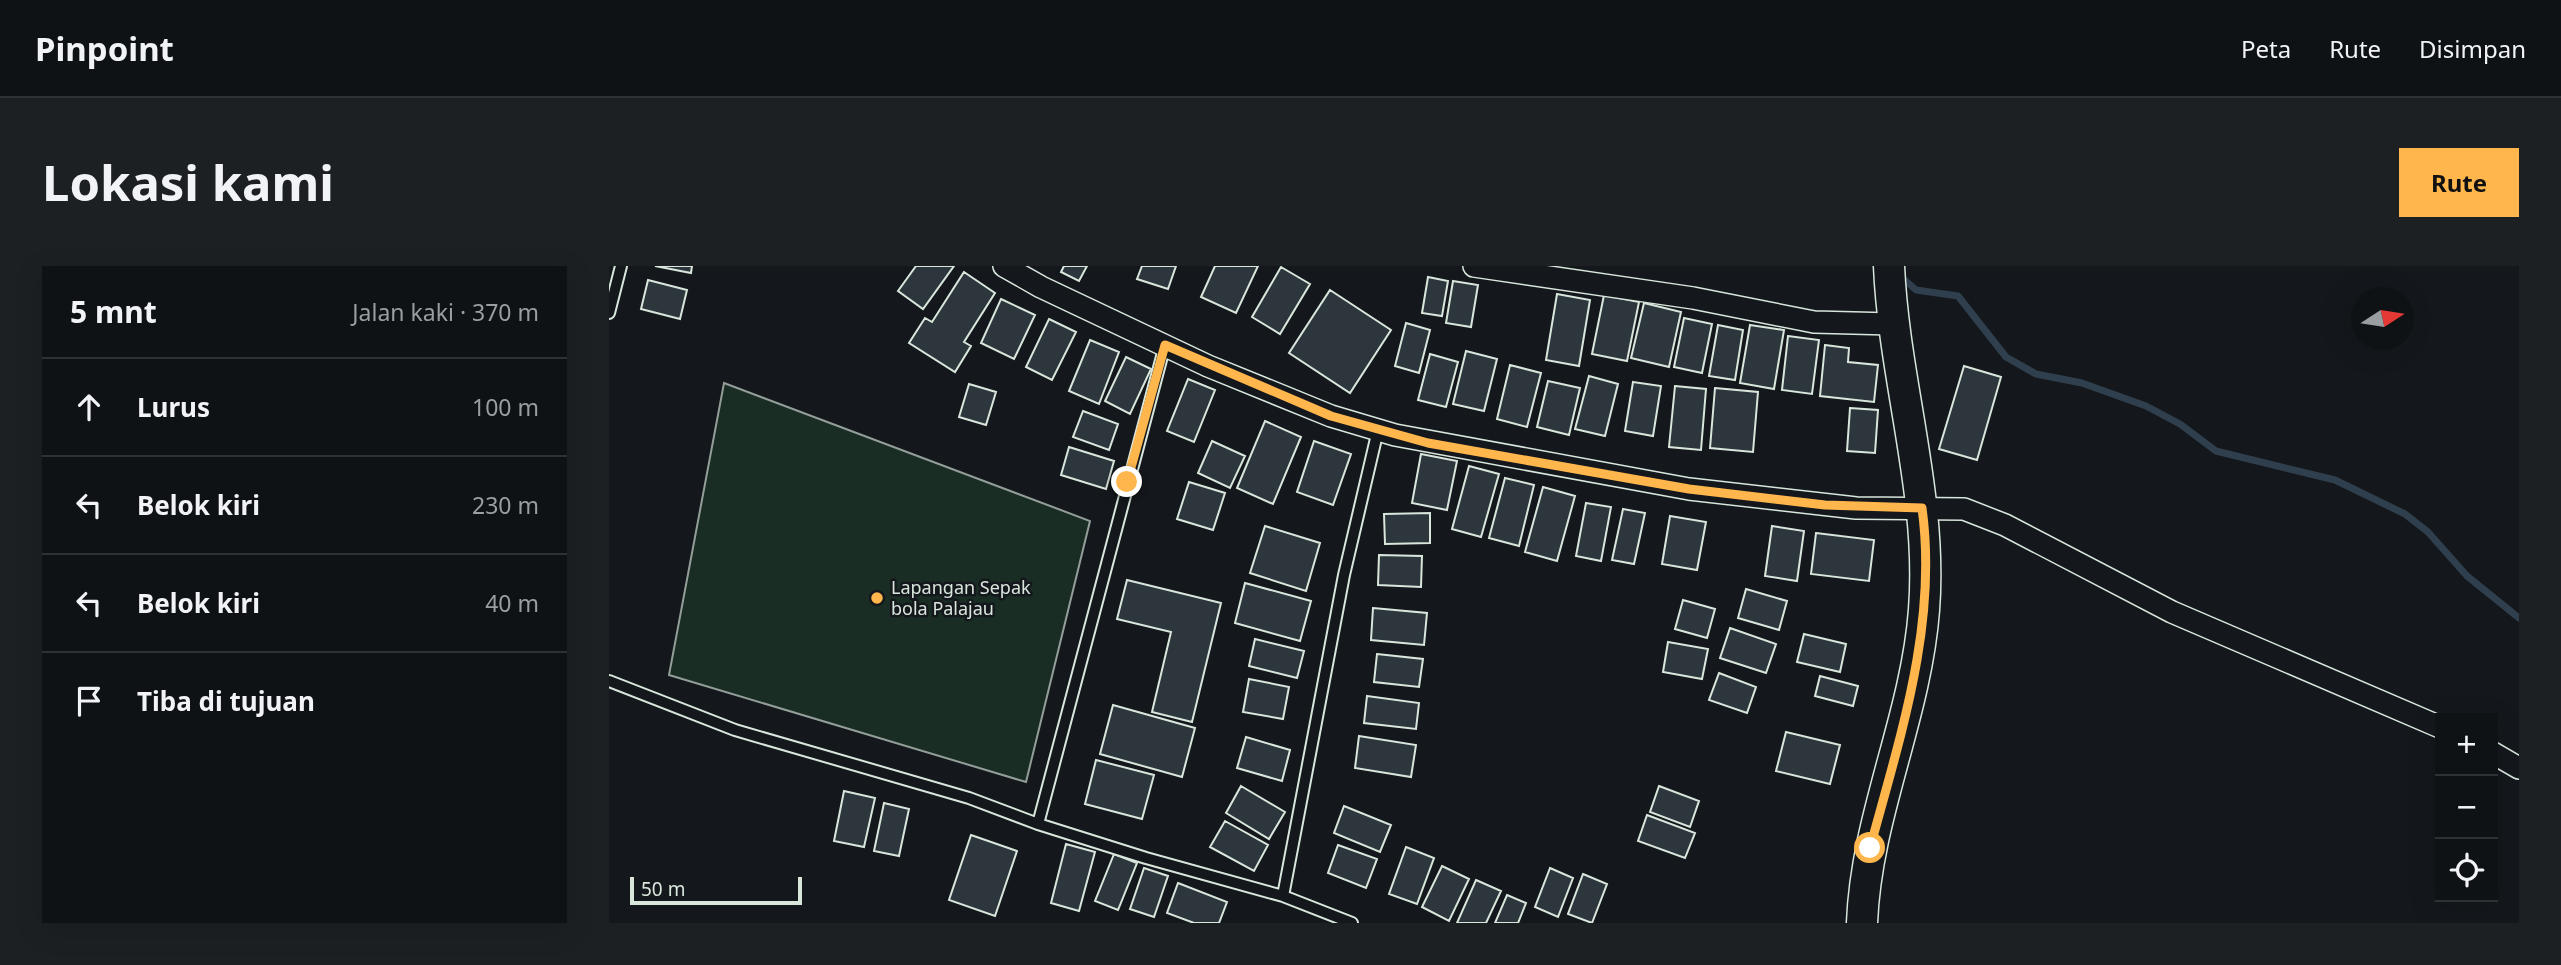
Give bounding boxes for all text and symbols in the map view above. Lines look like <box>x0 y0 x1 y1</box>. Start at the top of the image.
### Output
text: Pinpoint <box>35 26 174 71</box>
text: Peta <box>2241 32 2291 65</box>
text: Rute <box>2329 32 2381 65</box>
text: Disimpan <box>2419 32 2526 65</box>
button: Rute <box>2399 148 2519 217</box>
text: Lokasi kami <box>42 149 334 215</box>
north arrow <box>2351 287 2414 350</box>
text: 5 mnt <box>70 291 157 332</box>
text: Jalan kaki · 370 m <box>352 296 539 328</box>
icon: ahead <box>70 388 108 426</box>
text: Lurus <box>137 389 210 425</box>
text: 100 m <box>472 391 539 423</box>
route end <box>1111 466 1142 497</box>
icon: left <box>70 486 108 524</box>
text: Belok kiri <box>137 487 260 523</box>
text: 230 m <box>472 489 539 521</box>
place label: Lapangan Sepak bola Palajau <box>891 575 1031 620</box>
icon: left <box>70 584 108 622</box>
text: Belok kiri <box>137 585 260 621</box>
text: 40 m <box>485 587 539 619</box>
marker: Lapangan Sepak bola Palajau <box>869 590 885 606</box>
icon: arrive <box>70 682 108 720</box>
text: Tiba di tujuan <box>137 683 315 719</box>
map controls <box>2435 713 2498 902</box>
button: + <box>2435 713 2498 776</box>
button: − <box>2435 776 2498 839</box>
route start <box>1854 832 1885 863</box>
button: locate <box>2435 839 2498 902</box>
scale bar <box>630 874 801 906</box>
text: 50 m <box>641 876 685 902</box>

